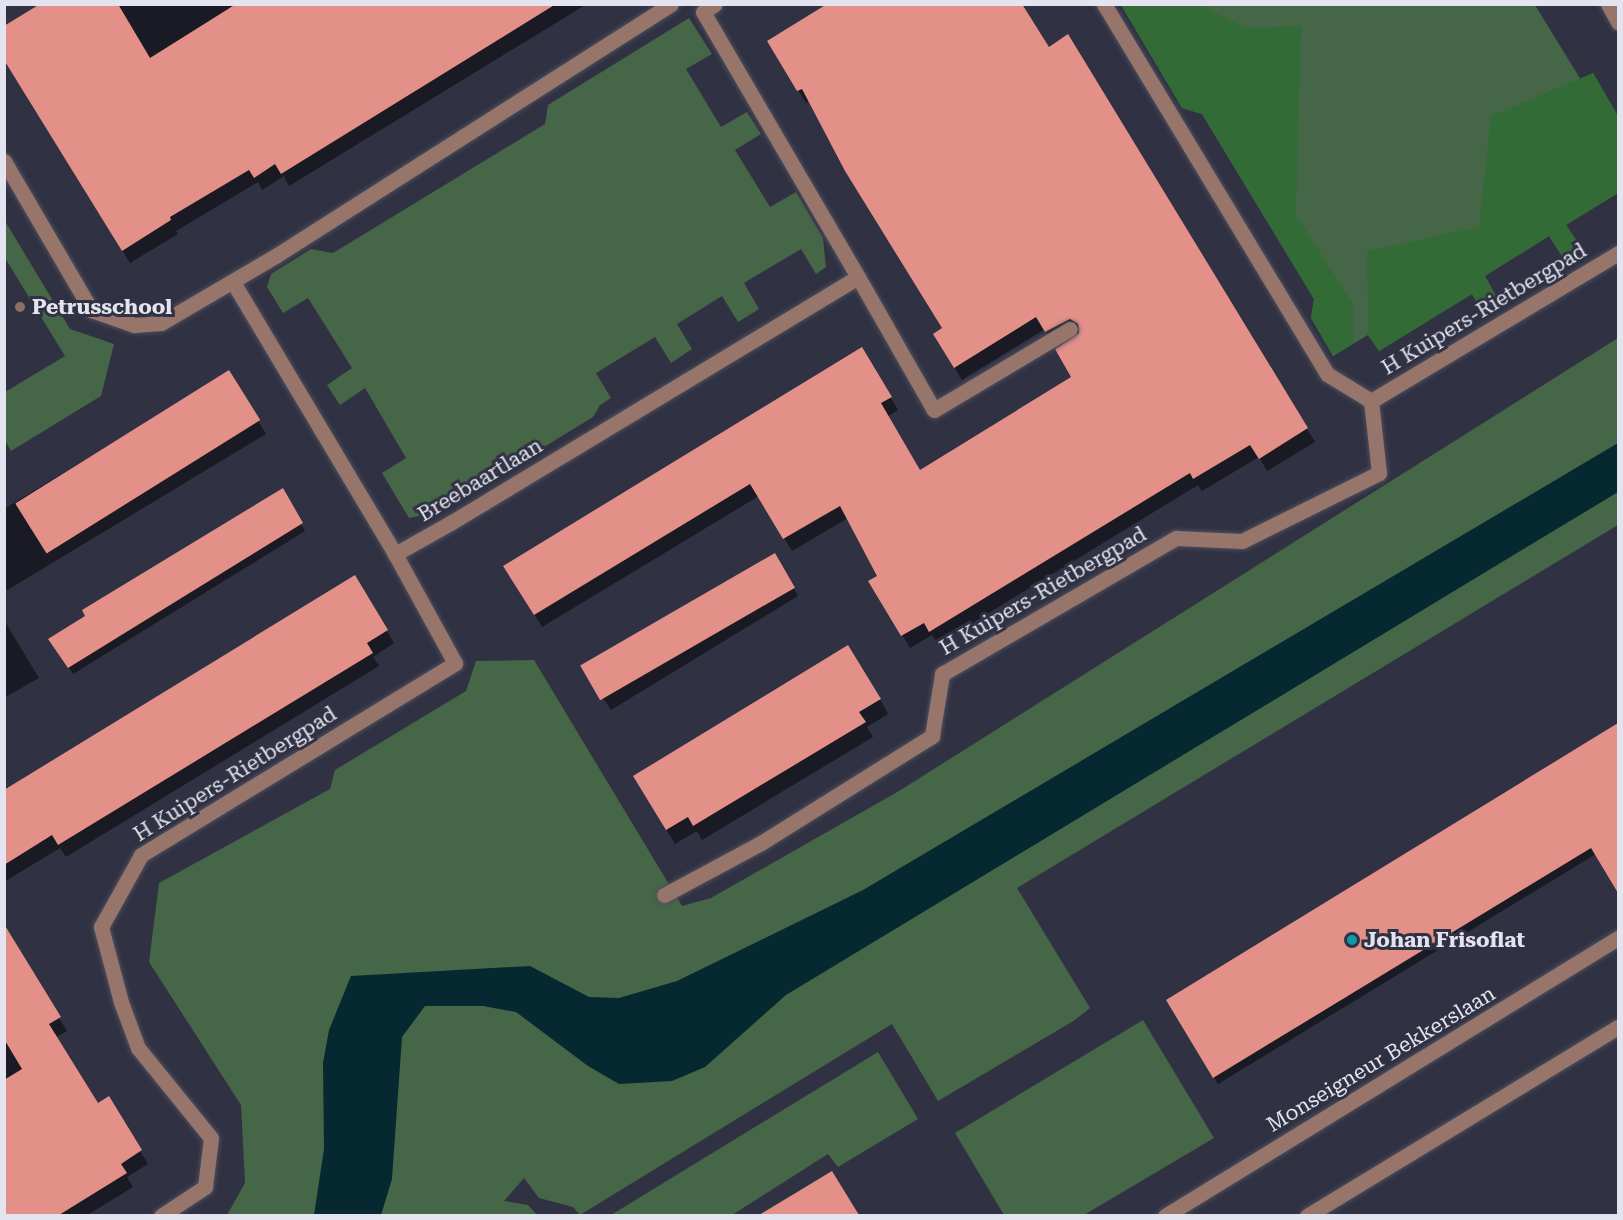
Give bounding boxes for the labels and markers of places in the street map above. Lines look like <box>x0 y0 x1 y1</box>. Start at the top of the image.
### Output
place label: Petrusschool <box>32 294 172 320</box>
marker: Petrusschool <box>13 300 27 314</box>
place label: Johan Frisoflat <box>1364 927 1525 953</box>
marker: Johan Frisoflat <box>1345 933 1359 947</box>

